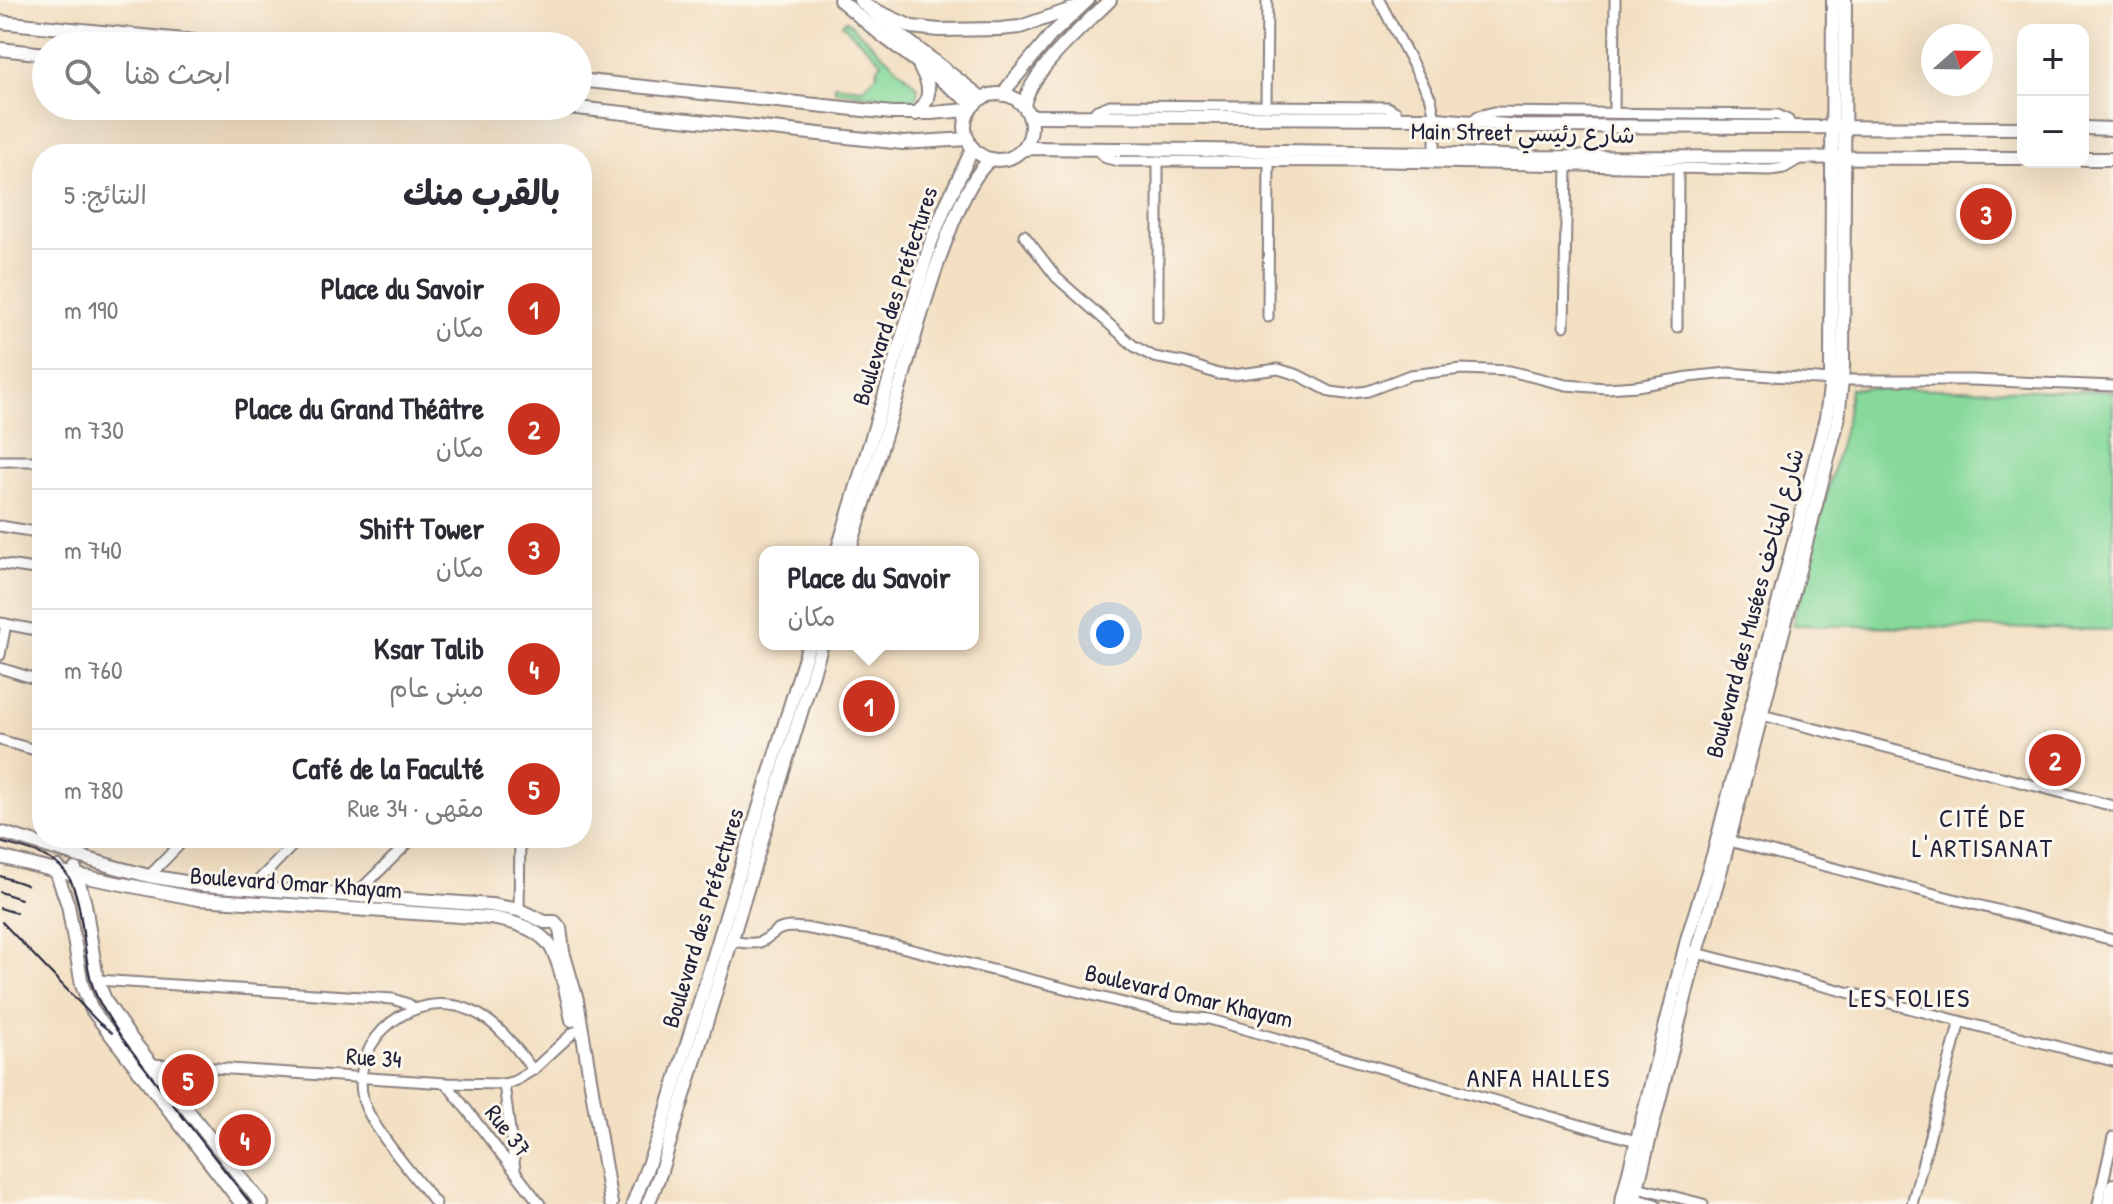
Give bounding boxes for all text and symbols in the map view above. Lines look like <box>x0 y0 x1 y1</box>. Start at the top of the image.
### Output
north arrow <box>1921 24 1993 96</box>
map controls <box>2017 24 2089 168</box>
button: + <box>2017 24 2089 96</box>
search box <box>32 32 592 120</box>
text: ابحث هنا <box>124 53 231 93</box>
icon: search <box>60 54 104 98</box>
button: − <box>2017 96 2089 168</box>
street label: Main Street شارع رئيسي <box>1411 114 1635 156</box>
text: بالقرب منك <box>403 170 560 216</box>
text: النتائج: 5 <box>64 177 147 212</box>
street label: Boulevard des Préfectures <box>844 182 944 409</box>
pin: 3 <box>1960 184 2012 244</box>
text: Place du Savoir <box>321 268 484 308</box>
text: 190 m <box>64 292 118 327</box>
text: 1 <box>529 292 539 327</box>
text: مكان <box>436 310 484 345</box>
text: Place du Grand Théâtre <box>235 388 484 428</box>
text: 730 m <box>64 412 124 447</box>
text: 2 <box>528 412 540 447</box>
text: مكان <box>436 430 484 465</box>
street label: Boulevard des Musées شارع المتاحف <box>1697 445 1813 761</box>
text: Shift Tower <box>359 508 484 548</box>
text: 740 m <box>64 532 122 567</box>
text: 3 <box>528 532 540 567</box>
popup <box>759 546 979 650</box>
text: مكان <box>436 550 484 585</box>
text: Place du Savoir <box>787 557 951 597</box>
text: مكان <box>787 599 836 634</box>
your location <box>1090 614 1130 654</box>
text: Ksar Talib <box>374 628 484 668</box>
text: 760 m <box>64 652 123 687</box>
text: 4 <box>529 652 539 687</box>
text: مبنى عام <box>389 670 484 705</box>
pin: 1 <box>843 676 895 736</box>
pin: 2 <box>2029 730 2081 790</box>
text: Café de la Faculté <box>292 748 484 788</box>
text: 780 m <box>64 772 123 807</box>
text: 5 <box>529 772 540 807</box>
text: مقهى · Rue 34 <box>347 790 484 825</box>
district label: CITÉ DE L'ARTISANAT <box>1912 800 2054 865</box>
street label: Boulevard des Préfectures <box>653 804 751 1031</box>
street label: Boulevard Omar Khayam <box>189 859 403 905</box>
street label: Boulevard Omar Khayam <box>1082 956 1296 1034</box>
district label: LES FOLIES <box>1849 980 1971 1015</box>
street label: Rue 34 <box>345 1039 403 1075</box>
pin: 5 <box>162 1050 214 1110</box>
district label: ANFA HALLES <box>1467 1060 1611 1095</box>
street label: Rue 37 <box>478 1098 539 1163</box>
pin: 4 <box>219 1110 271 1170</box>

